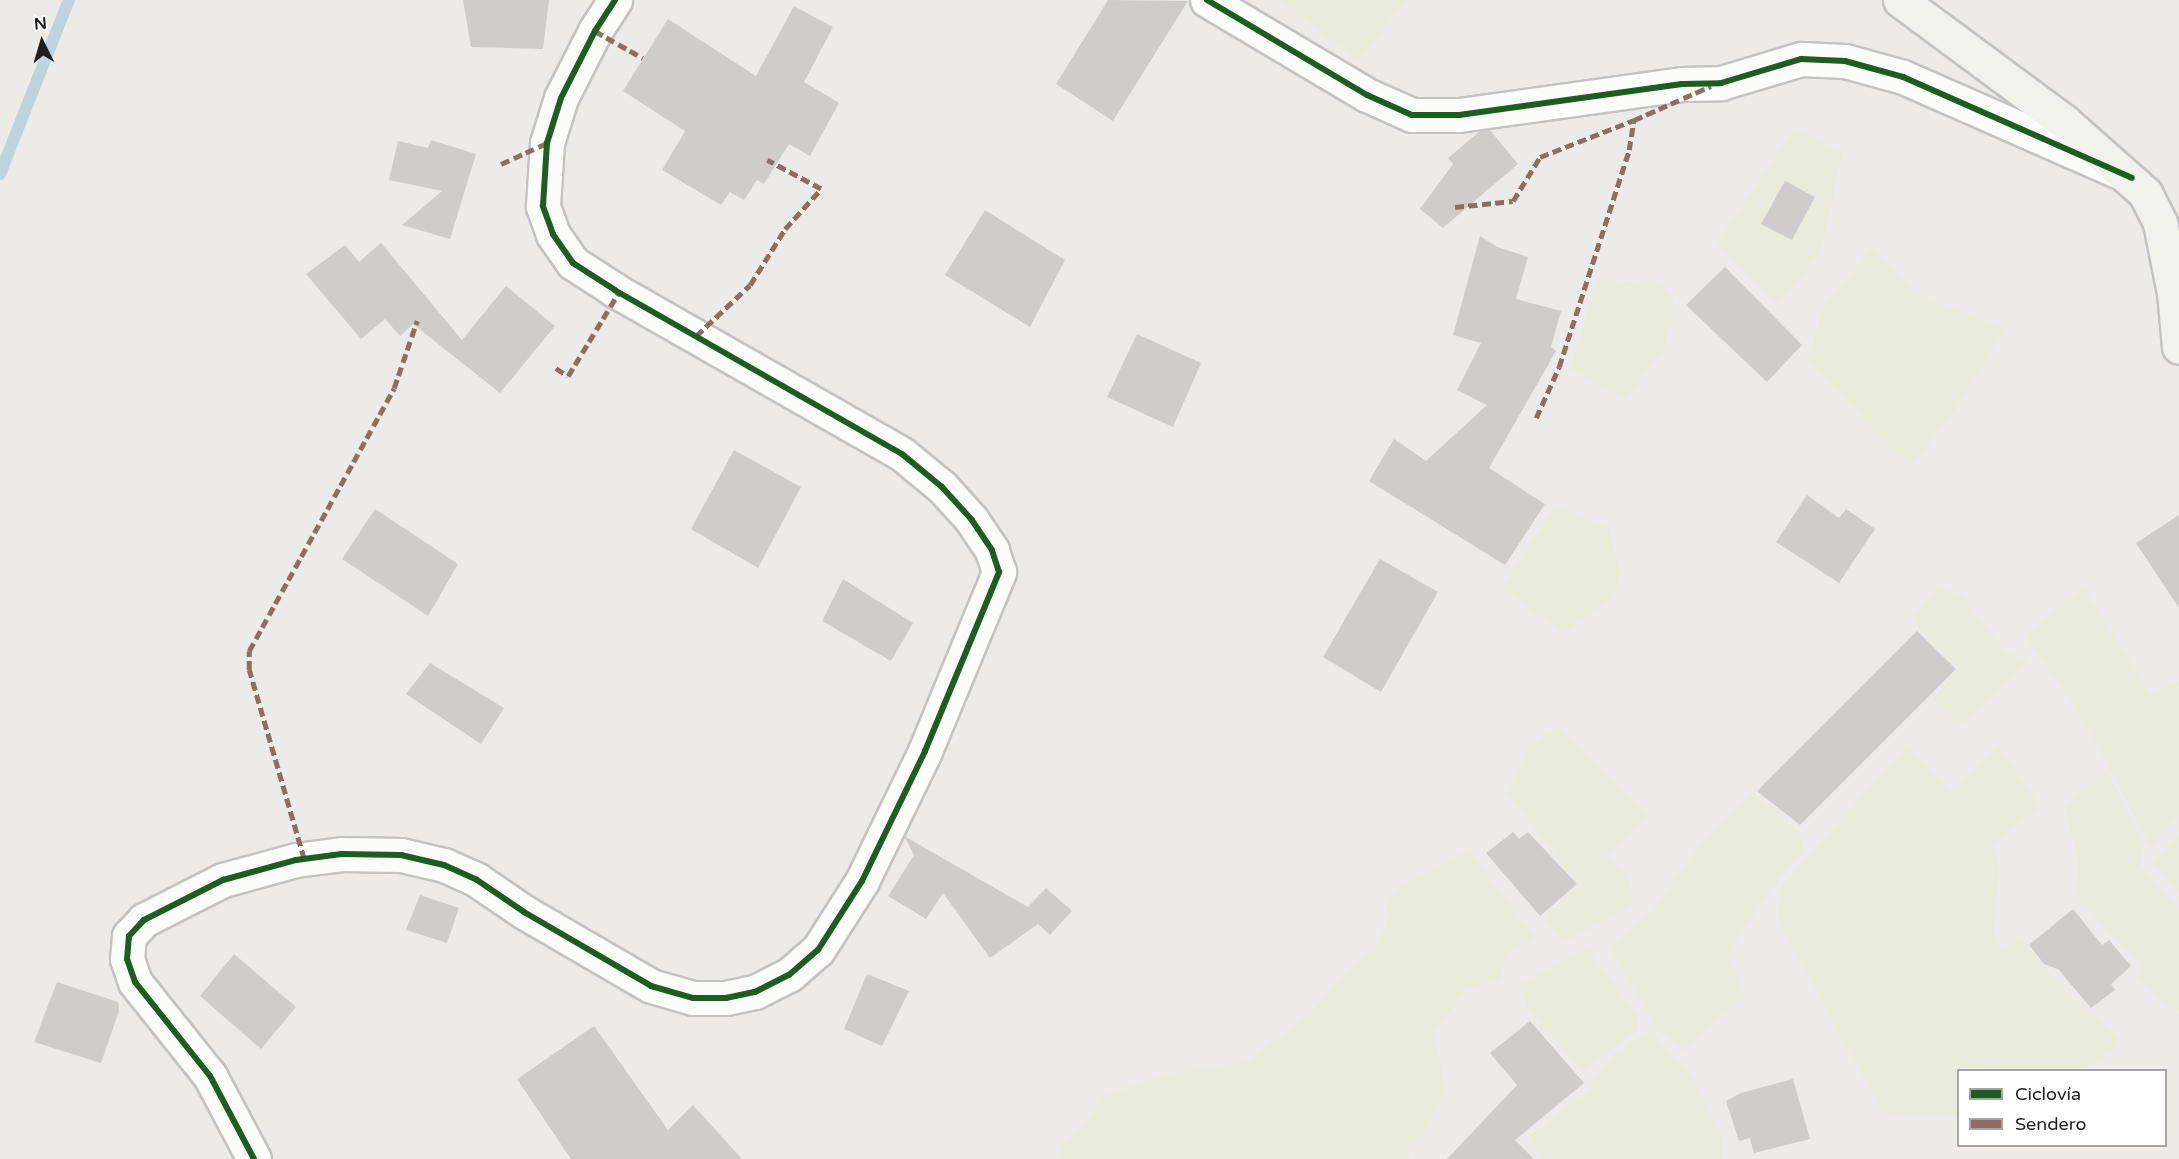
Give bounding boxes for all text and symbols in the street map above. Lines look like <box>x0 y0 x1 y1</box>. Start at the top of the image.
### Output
north arrow <box>12 12 72 72</box>
text: N <box>33 14 48 35</box>
legend <box>1957 1069 2167 1147</box>
text: Ciclovía <box>2015 1083 2081 1105</box>
text: Sendero <box>2015 1113 2086 1135</box>

